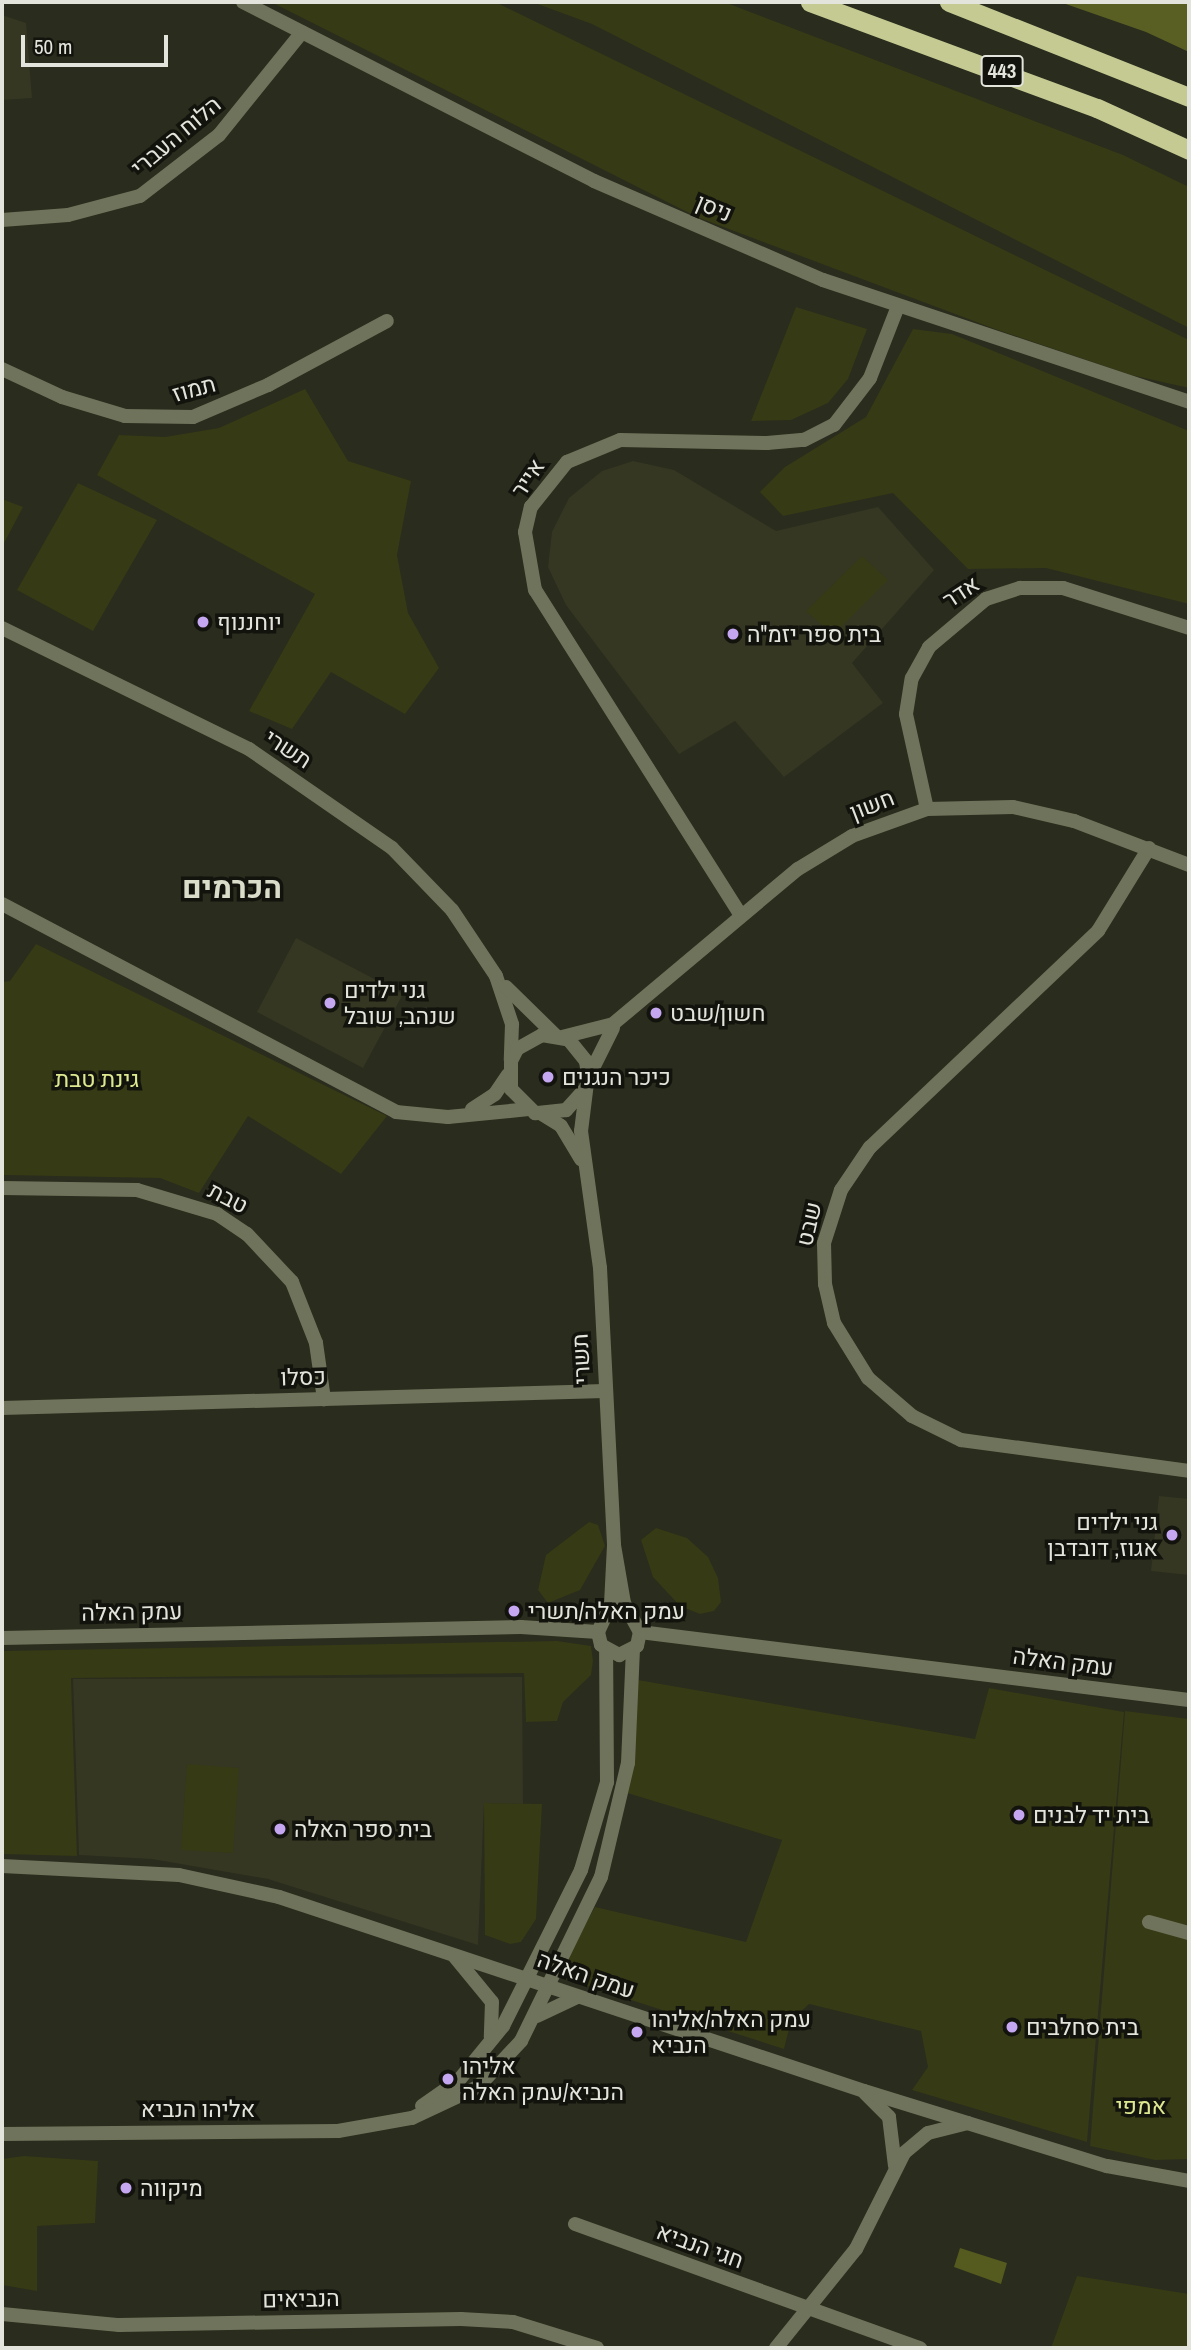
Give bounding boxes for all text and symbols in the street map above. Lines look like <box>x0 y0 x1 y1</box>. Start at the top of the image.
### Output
scale bar <box>24 21 172 65</box>
text: 50 m <box>34 32 72 61</box>
road number: 443 <box>979 54 1025 88</box>
street label: הלוח העברי <box>126 91 226 181</box>
street label: ניסן <box>692 188 736 228</box>
street label: תמוז <box>169 370 219 408</box>
street label: אייר <box>505 454 551 502</box>
street label: אדר <box>938 570 984 614</box>
place label: יוחננוף <box>217 608 282 636</box>
marker: יוחננוף <box>195 614 211 630</box>
place label: בית ספר יזמ"ה <box>747 620 881 648</box>
marker: בית ספר יזמ"ה <box>725 626 741 642</box>
street label: תשרי <box>259 724 317 774</box>
street label: חשון <box>846 784 898 826</box>
district label: הכרמים <box>182 869 282 905</box>
place label: גני ילדים שנהב, שובל <box>344 976 456 1030</box>
marker: גני ילדים שנהב, שובל <box>322 995 338 1011</box>
place label: חשון/שבט <box>670 999 765 1027</box>
marker: חשון/שבט <box>648 1005 664 1021</box>
place label: כיכר הנגנים <box>562 1063 671 1091</box>
park label: גינת טבת <box>55 1065 139 1093</box>
marker: כיכר הנגנים <box>540 1069 556 1085</box>
street label: טבת <box>204 1176 252 1220</box>
street label: שבט <box>791 1199 827 1249</box>
street label: תשרי <box>566 1333 596 1385</box>
street label: כסלו <box>280 1362 326 1392</box>
place label: גני ילדים אגוז, דובדבן <box>1047 1508 1158 1562</box>
marker: גני ילדים אגוז, דובדבן <box>1164 1527 1180 1543</box>
street label: עמק האלה <box>81 1597 183 1627</box>
place label: עמק האלה/תשרי <box>528 1597 685 1625</box>
marker: עמק האלה/תשרי <box>506 1603 522 1619</box>
street label: עמק האלה <box>1011 1642 1115 1682</box>
place label: בית יד לבנים <box>1033 1801 1150 1829</box>
marker: בית יד לבנים <box>1011 1807 1027 1823</box>
place label: בית ספר האלה <box>294 1815 432 1843</box>
marker: בית ספר האלה <box>272 1821 288 1837</box>
street label: עמק האלה <box>534 1946 638 2004</box>
place label: עמק האלה/אליהו הנביא <box>651 2005 811 2059</box>
place label: בית סחלבים <box>1026 2013 1139 2041</box>
marker: בית סחלבים <box>1004 2019 1020 2035</box>
marker: עמק האלה/אליהו הנביא <box>629 2024 645 2040</box>
place label: אליהו הנביא/עמק האלה <box>462 2052 624 2106</box>
marker: אליהו הנביא/עמק האלה <box>440 2071 456 2087</box>
park label: אמפי <box>1116 2092 1166 2120</box>
street label: אליהו הנביא <box>141 2095 255 2123</box>
place label: מיקווה <box>140 2174 203 2202</box>
marker: מיקווה <box>118 2180 134 2196</box>
street label: חגי הנביא <box>653 2218 747 2274</box>
street label: הנביאים <box>262 2285 340 2313</box>

